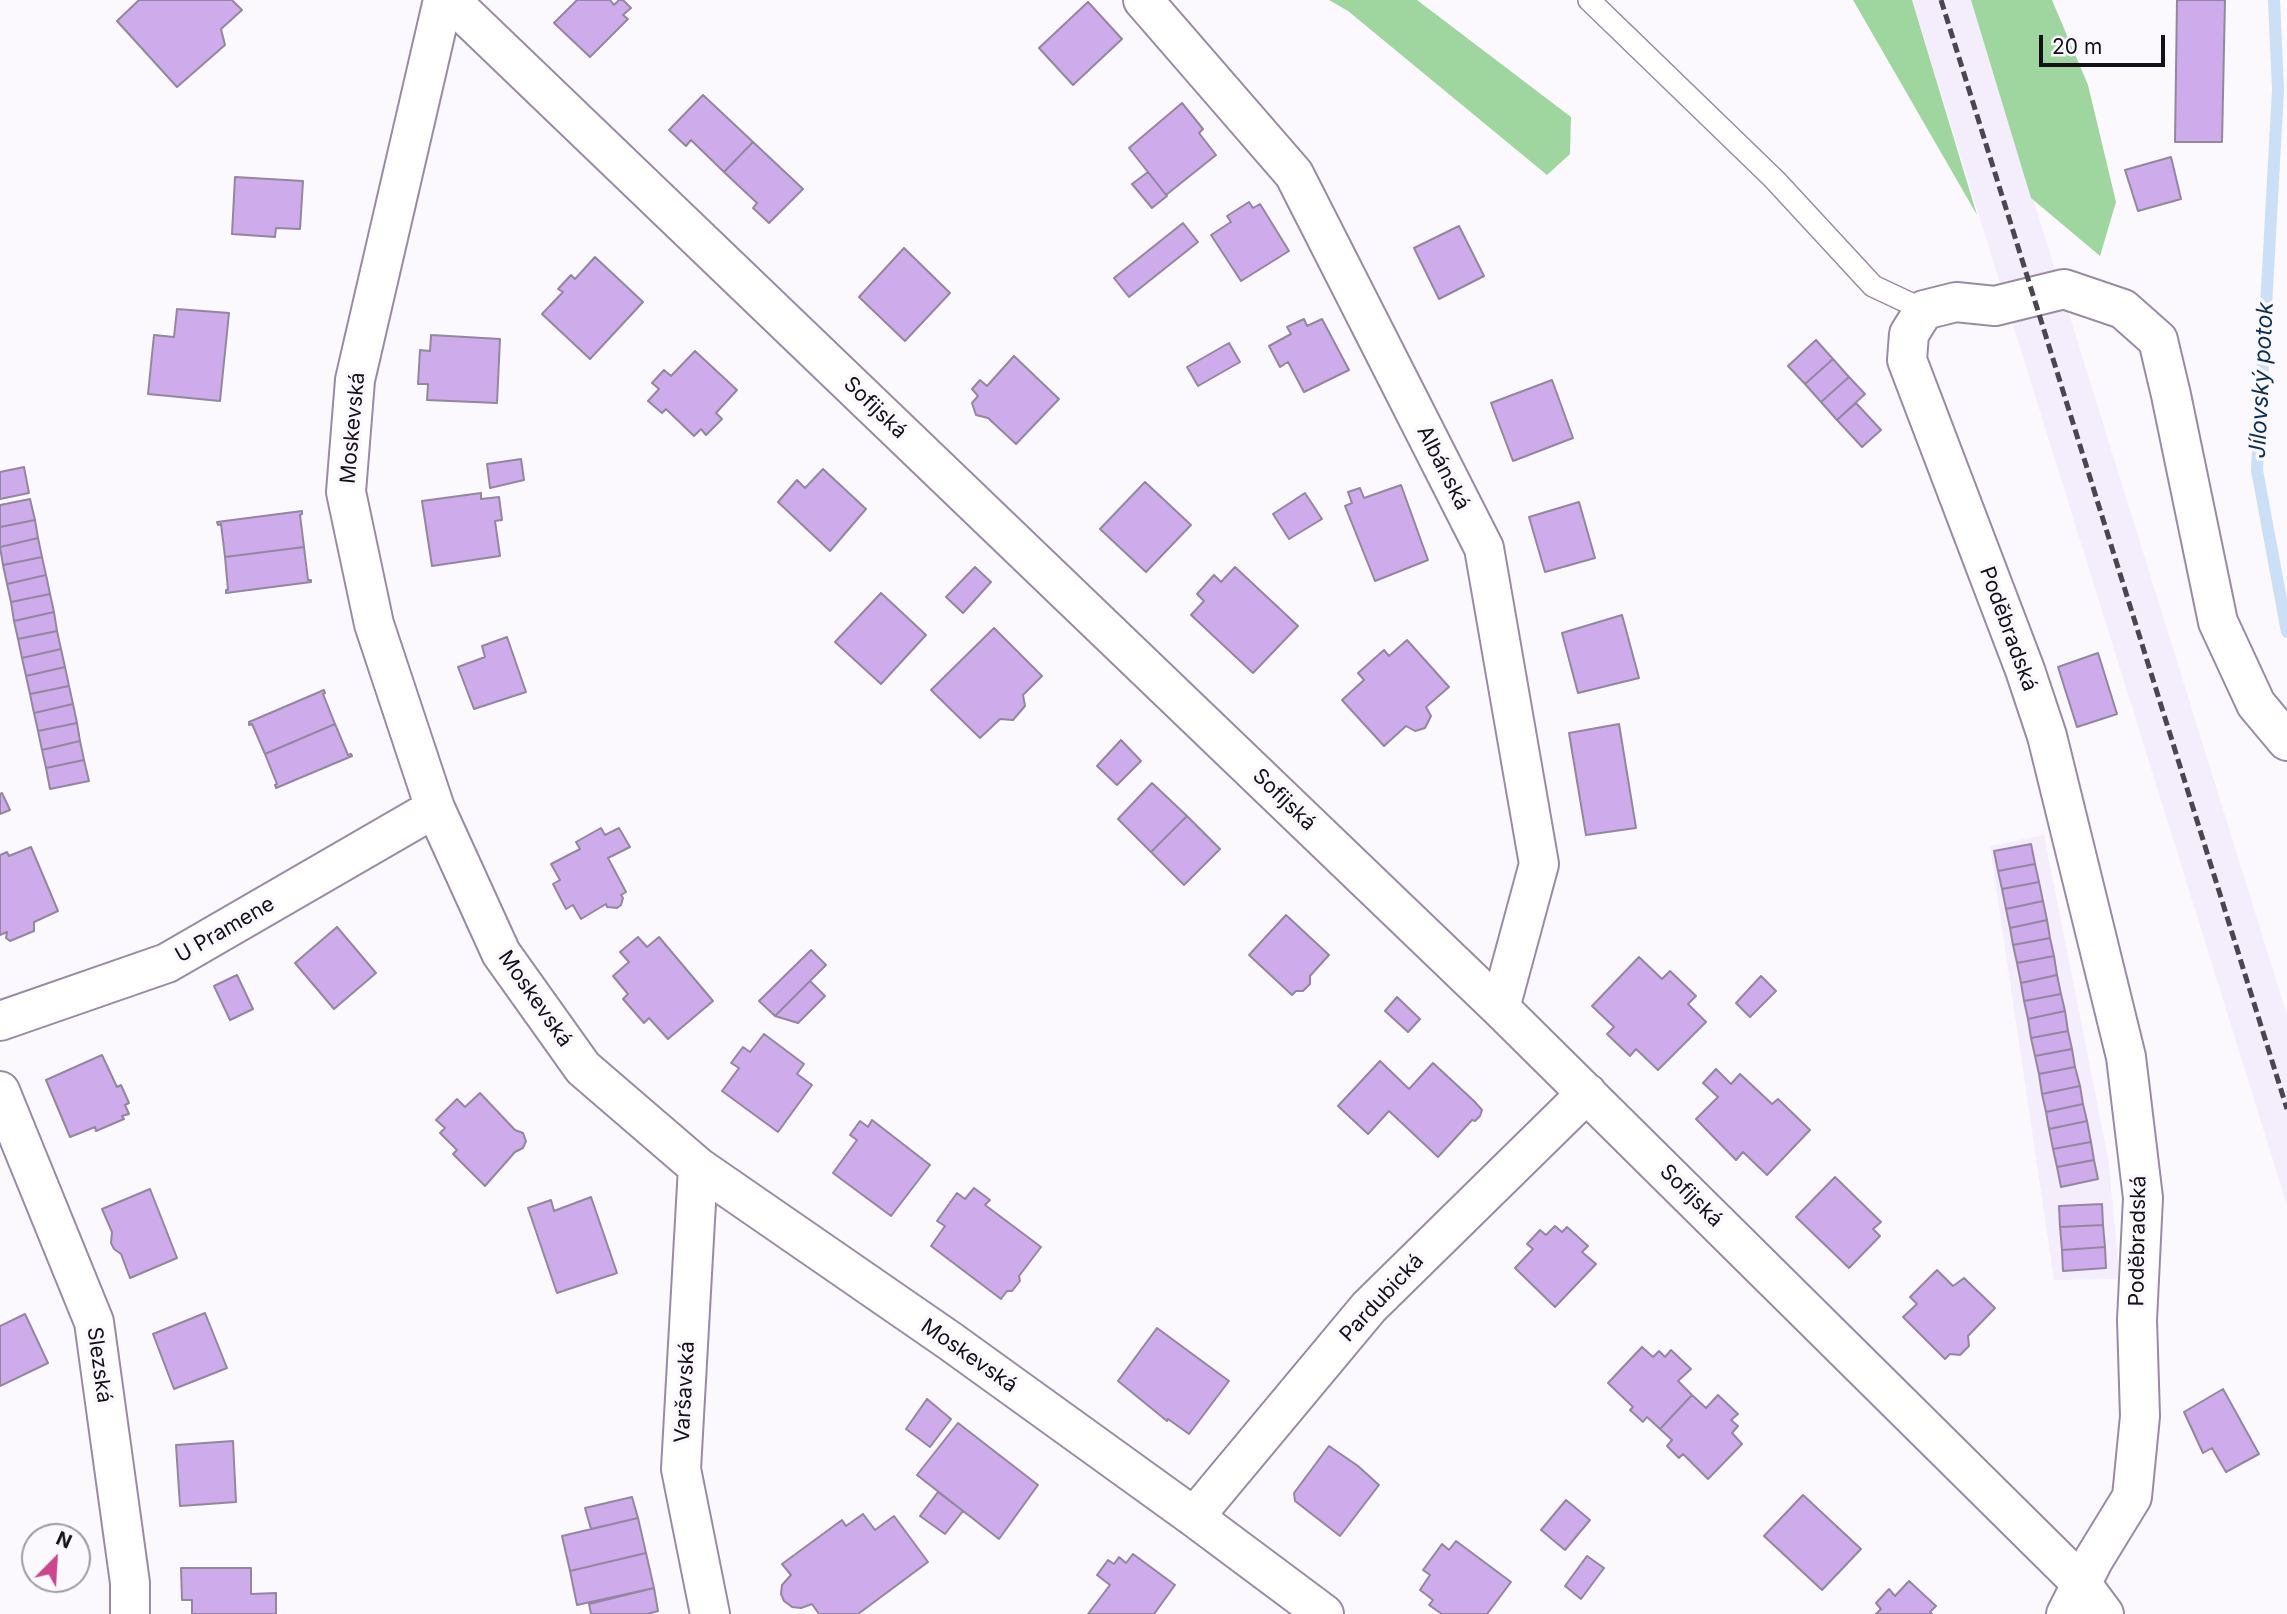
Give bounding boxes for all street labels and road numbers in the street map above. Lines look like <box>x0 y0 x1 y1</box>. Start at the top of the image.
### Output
street label: Moskevská <box>336 371 370 485</box>
street label: Sofijská <box>838 372 912 444</box>
street label: Albánská <box>1411 422 1475 514</box>
street label: Poděbradská <box>1974 563 2042 695</box>
street label: Sofijská <box>1247 764 1321 836</box>
street label: U Pramene <box>171 892 279 968</box>
street label: Moskevská <box>493 946 577 1052</box>
street label: Sofijská <box>1654 1159 1728 1233</box>
street label: Poděbradská <box>2124 1175 2152 1307</box>
street label: Pardubická <box>1335 1249 1429 1347</box>
street label: Moskevská <box>916 1314 1022 1398</box>
street label: Slezská <box>81 1325 117 1405</box>
street label: Varšavská <box>670 1340 700 1444</box>

